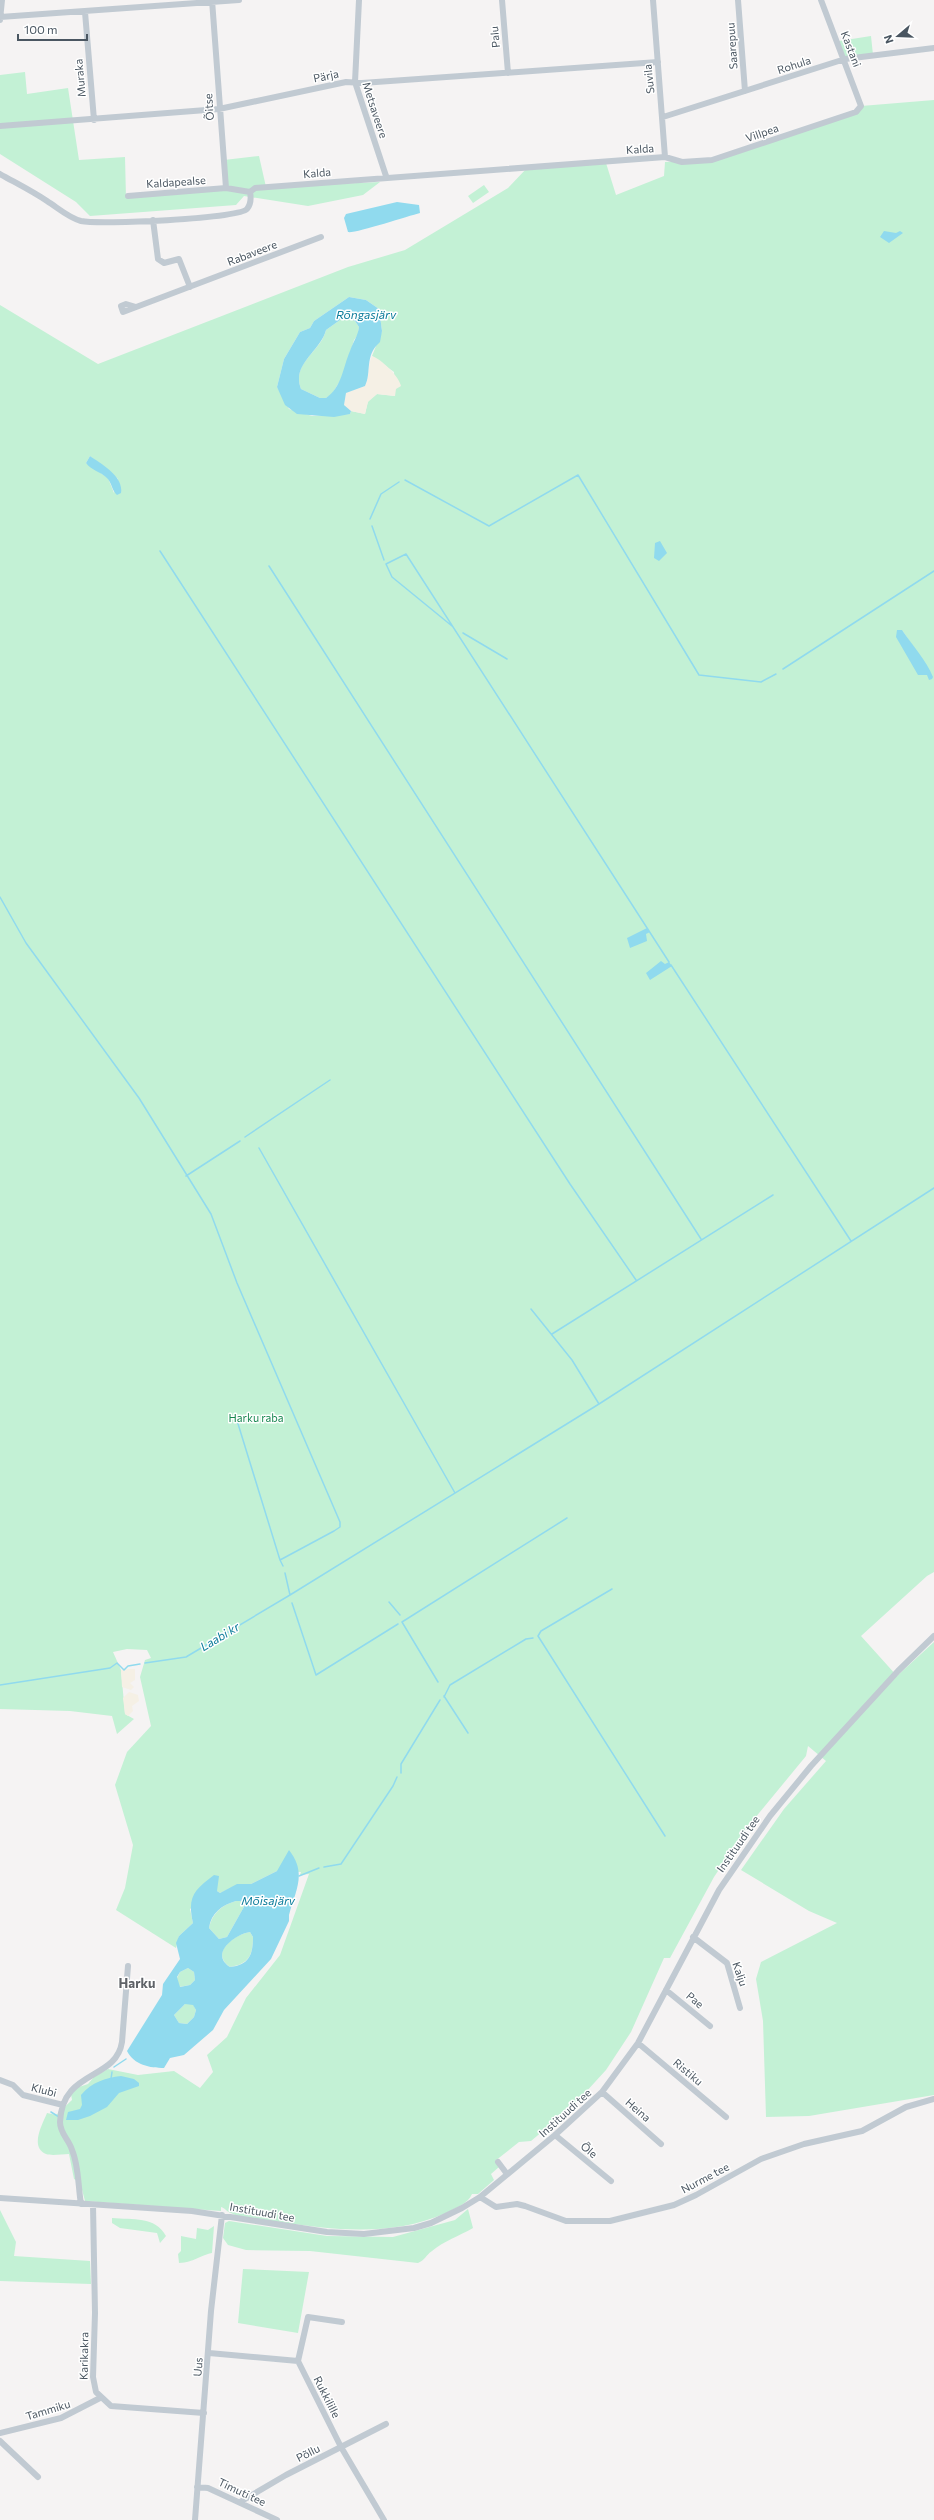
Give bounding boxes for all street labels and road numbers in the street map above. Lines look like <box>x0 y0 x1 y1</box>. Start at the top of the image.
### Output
street label: Saarepuu <box>723 22 740 70</box>
street label: Palu <box>487 26 502 48</box>
street label: Kastani <box>839 29 864 69</box>
street label: Rohula <box>775 53 812 76</box>
street label: Muraka <box>71 58 88 98</box>
street label: Suvila <box>640 64 657 94</box>
street label: Pärja <box>312 66 340 85</box>
street label: Metsaveere <box>360 80 391 140</box>
street label: Õitse <box>201 93 216 121</box>
street label: Villpea <box>744 121 780 144</box>
street label: Kalda <box>626 141 654 156</box>
street label: Kalda <box>302 165 331 180</box>
street label: Kaldapealse <box>146 173 206 190</box>
street label: Rabaveere <box>225 237 279 268</box>
street label: Instituudi tee <box>713 1813 762 1874</box>
street label: Kalju <box>730 1960 751 1988</box>
street label: Pae <box>684 1989 707 2011</box>
street label: Ristiku <box>671 2056 706 2088</box>
street label: Klubi <box>30 2080 58 2099</box>
street label: Instituudi tee <box>536 2086 594 2139</box>
street label: Heina <box>623 2095 654 2124</box>
street label: Õle <box>578 2139 600 2160</box>
street label: Nurme tee <box>679 2159 731 2196</box>
street label: Instituudi tee <box>229 2199 296 2224</box>
street label: Karikakra <box>77 2332 90 2380</box>
street label: Uus <box>190 2357 205 2377</box>
street label: Rukkilille <box>311 2374 344 2420</box>
street label: Tammiku <box>24 2397 72 2422</box>
street label: Põllu <box>294 2441 322 2464</box>
street label: Timuti tee <box>216 2475 268 2508</box>

